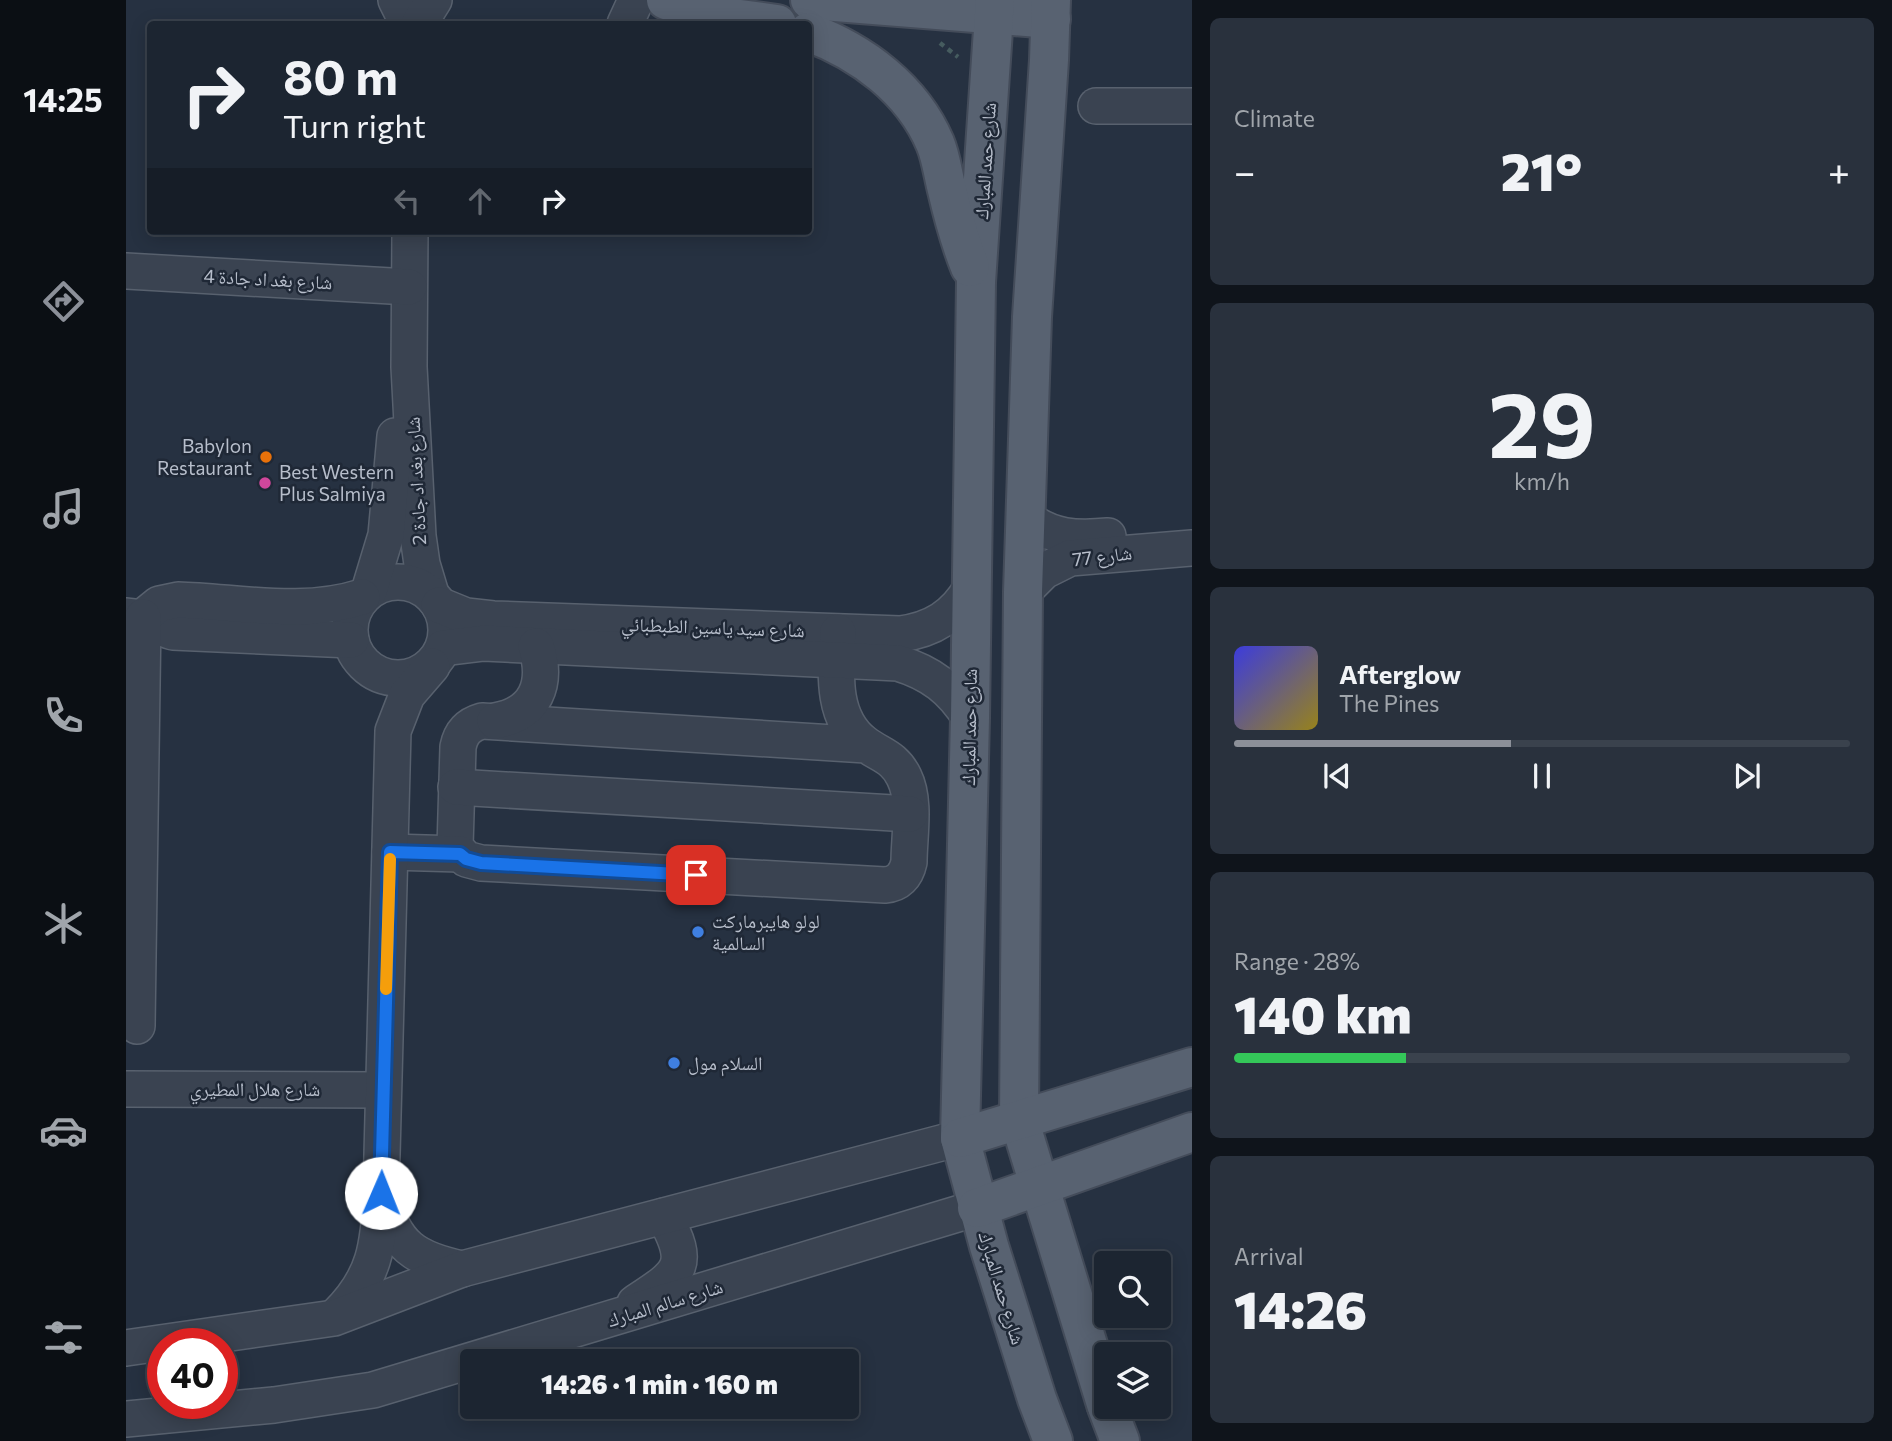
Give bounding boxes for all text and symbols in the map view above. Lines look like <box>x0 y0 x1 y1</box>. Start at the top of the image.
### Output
text: 80 m <box>283 45 398 105</box>
icon: right <box>168 49 259 140</box>
text: 14:25 <box>23 79 103 119</box>
street label: شارع حمد المبارك <box>969 102 1001 220</box>
text: Climate <box>1234 104 1315 132</box>
text: Turn right <box>283 105 426 145</box>
text: 21° <box>1501 138 1582 202</box>
text: − <box>1234 147 1256 194</box>
text: + <box>1828 147 1850 194</box>
icon: left <box>388 182 426 220</box>
icon: ahead <box>461 182 499 220</box>
icon: right <box>534 182 572 220</box>
street label: شارع بغد اد جادة 4 <box>203 264 333 294</box>
icon: directions <box>39 277 88 326</box>
text: 29 <box>1488 365 1596 477</box>
street label: شارع بغد اد جادة 2 <box>401 416 431 546</box>
place label: Babylon Restaurant <box>157 434 252 479</box>
marker: Babylon Restaurant <box>258 449 274 465</box>
place label: Best Western Plus Salmiya <box>279 460 394 505</box>
text: km/h <box>1514 467 1570 495</box>
marker: Best Western Plus Salmiya <box>257 475 273 491</box>
icon: music <box>39 484 88 533</box>
street label: شارع 77 <box>1071 540 1133 572</box>
street label: شارع سيد ياسين الطبطبائي <box>621 612 805 646</box>
text: Afterglow <box>1339 658 1461 689</box>
street label: شارع حمد المبارك <box>956 668 982 786</box>
text: The Pines <box>1339 689 1440 717</box>
icon: phone <box>39 691 88 740</box>
icon: previous <box>1318 757 1356 795</box>
icon: pause <box>1523 757 1561 795</box>
icon: next <box>1728 757 1766 795</box>
pin <box>666 845 726 905</box>
icon: arrive <box>677 856 715 894</box>
icon: climate <box>39 899 88 948</box>
place label: لولو هايبرماركت السالمية <box>712 909 820 954</box>
marker: لولو هايبرماركت السالمية <box>690 924 706 940</box>
text: Range · 28% <box>1234 947 1360 975</box>
text: 140 km <box>1234 981 1412 1045</box>
place label: السلام مول <box>688 1051 763 1077</box>
marker: السلام مول <box>666 1055 682 1071</box>
street label: شارع هلال المطيري <box>190 1077 320 1105</box>
icon: car <box>39 1106 88 1155</box>
position arrow <box>344 1156 418 1230</box>
street label: شارع حمد المبارك <box>973 1229 1031 1347</box>
text: Arrival <box>1234 1242 1304 1270</box>
map controls <box>1094 1251 1171 1419</box>
button: search <box>1094 1251 1171 1328</box>
street label: شارع سالم المبارك <box>604 1274 726 1333</box>
text: 14:26 <box>1234 1276 1367 1340</box>
icon: filters <box>39 1313 88 1362</box>
speed limit sign: 40 <box>147 1328 238 1419</box>
button: layers <box>1094 1342 1171 1419</box>
text: 14:26 · 1 min · 160 m <box>541 1368 778 1399</box>

